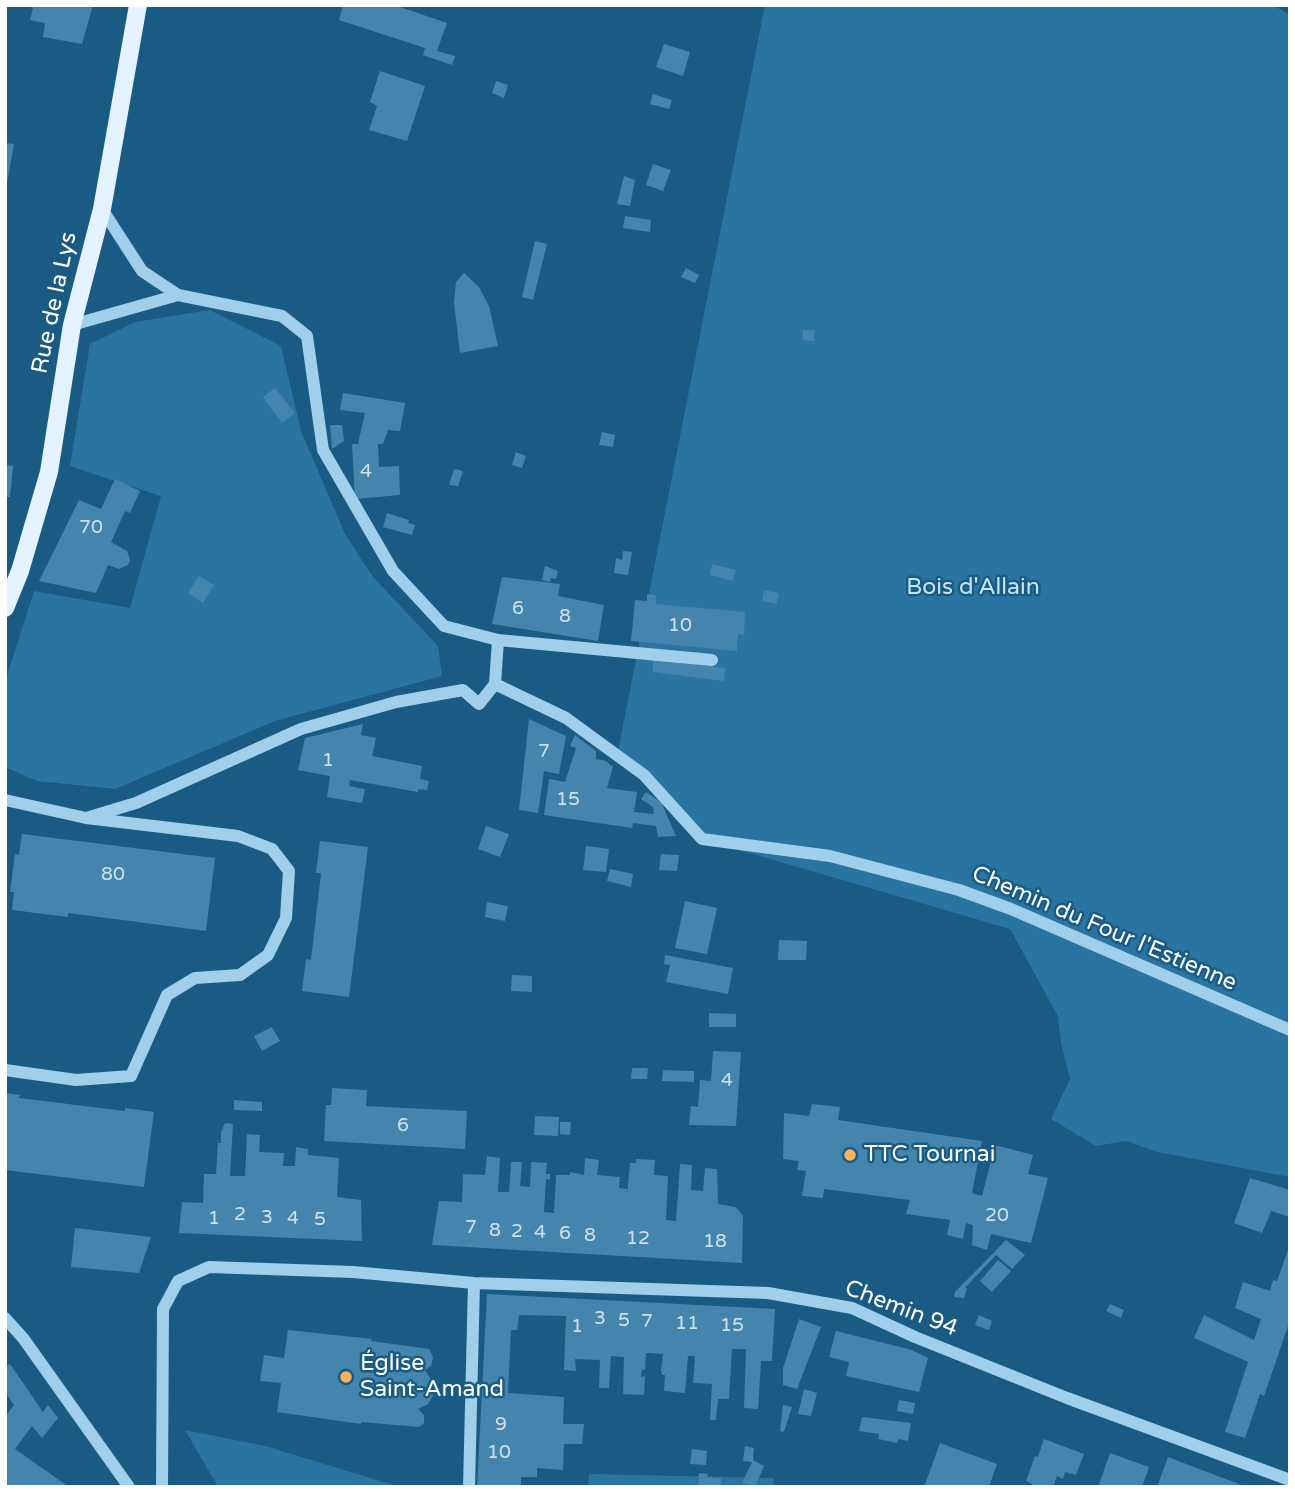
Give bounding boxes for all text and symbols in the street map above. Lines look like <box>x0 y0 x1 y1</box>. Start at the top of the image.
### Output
street label: Rue de la Lys <box>27 230 83 376</box>
house number: 4 <box>360 461 372 483</box>
house number: 70 <box>79 517 103 539</box>
park label: Bois d'Allain <box>906 574 1040 602</box>
house number: 6 <box>512 598 524 620</box>
house number: 8 <box>559 606 571 628</box>
house number: 10 <box>668 615 692 637</box>
house number: 7 <box>538 741 550 763</box>
house number: 1 <box>322 750 334 772</box>
house number: 15 <box>556 789 580 811</box>
street label: Chemin du Four l'Estienne <box>967 861 1241 997</box>
house number: 80 <box>101 864 125 886</box>
house number: 4 <box>721 1070 733 1092</box>
house number: 6 <box>397 1115 409 1137</box>
place label: TTC Tournai <box>864 1141 995 1169</box>
marker: TTC Tournai <box>842 1147 858 1163</box>
house number: 2 <box>234 1204 246 1226</box>
house number: 20 <box>985 1205 1009 1227</box>
house number: 3 <box>261 1207 273 1229</box>
house number: 1 <box>208 1208 220 1230</box>
house number: 4 <box>287 1208 299 1230</box>
house number: 5 <box>314 1209 326 1231</box>
house number: 7 <box>465 1217 477 1239</box>
house number: 8 <box>489 1220 501 1242</box>
house number: 2 <box>511 1221 523 1243</box>
house number: 4 <box>534 1222 546 1244</box>
house number: 6 <box>559 1223 571 1245</box>
house number: 8 <box>584 1225 596 1247</box>
house number: 12 <box>626 1228 650 1250</box>
house number: 18 <box>703 1231 727 1253</box>
street label: Chemin 94 <box>841 1275 961 1343</box>
house number: 3 <box>594 1308 606 1330</box>
house number: 5 <box>618 1310 630 1332</box>
house number: 7 <box>641 1311 653 1333</box>
house number: 11 <box>675 1313 699 1335</box>
house number: 15 <box>720 1315 744 1337</box>
house number: 1 <box>571 1316 583 1338</box>
place label: Église Saint-Amand <box>360 1350 504 1404</box>
marker: Église Saint-Amand <box>338 1369 354 1385</box>
house number: 9 <box>495 1414 507 1436</box>
house number: 10 <box>487 1442 511 1464</box>

